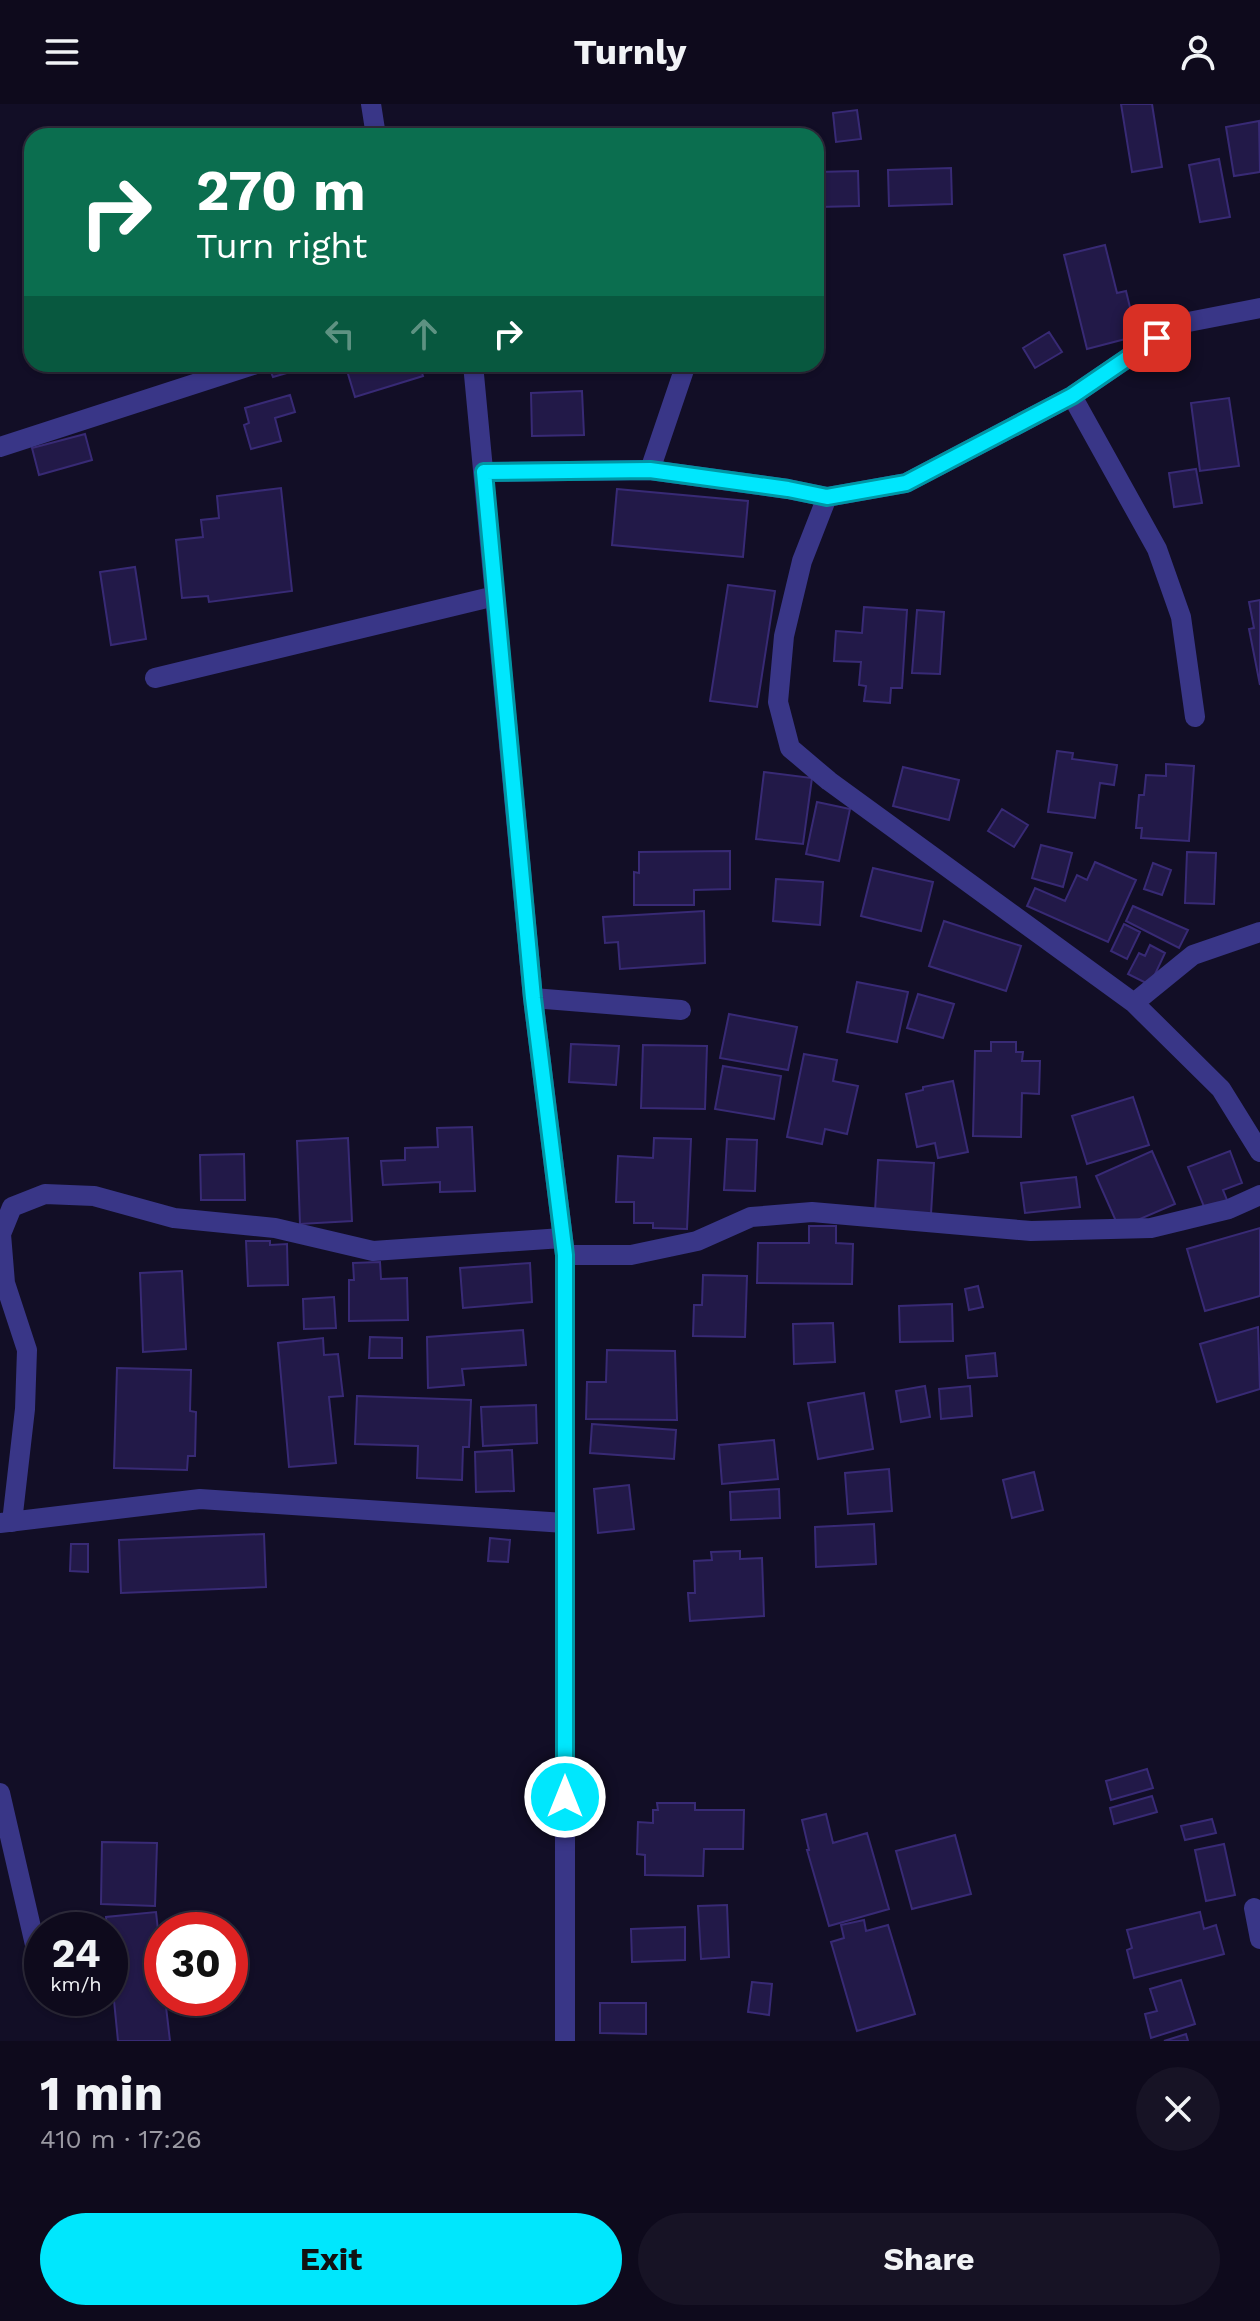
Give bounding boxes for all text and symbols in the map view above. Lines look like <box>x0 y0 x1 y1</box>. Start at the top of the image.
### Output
icon: menu <box>40 30 84 74</box>
icon: person <box>1176 30 1220 74</box>
text: Turnly <box>574 31 686 73</box>
text: 270 m <box>196 158 366 224</box>
icon: right <box>64 160 168 264</box>
text: Turn right <box>196 225 367 267</box>
pin <box>1123 304 1191 372</box>
icon: left <box>318 312 362 356</box>
icon: ahead <box>402 312 446 356</box>
icon: right <box>486 312 530 356</box>
icon: arrive <box>1135 316 1179 360</box>
position arrow <box>523 1755 607 1839</box>
speed limit sign: 30 <box>144 1912 248 2016</box>
text: 24 <box>51 1930 101 1977</box>
text: km/h <box>50 1972 102 1996</box>
text: 1 min <box>40 2065 163 2122</box>
button: close <box>1136 2067 1220 2151</box>
text: 410 m · 17:26 <box>40 2124 202 2154</box>
button: Exit <box>40 2213 622 2305</box>
button: Share <box>638 2213 1220 2305</box>

